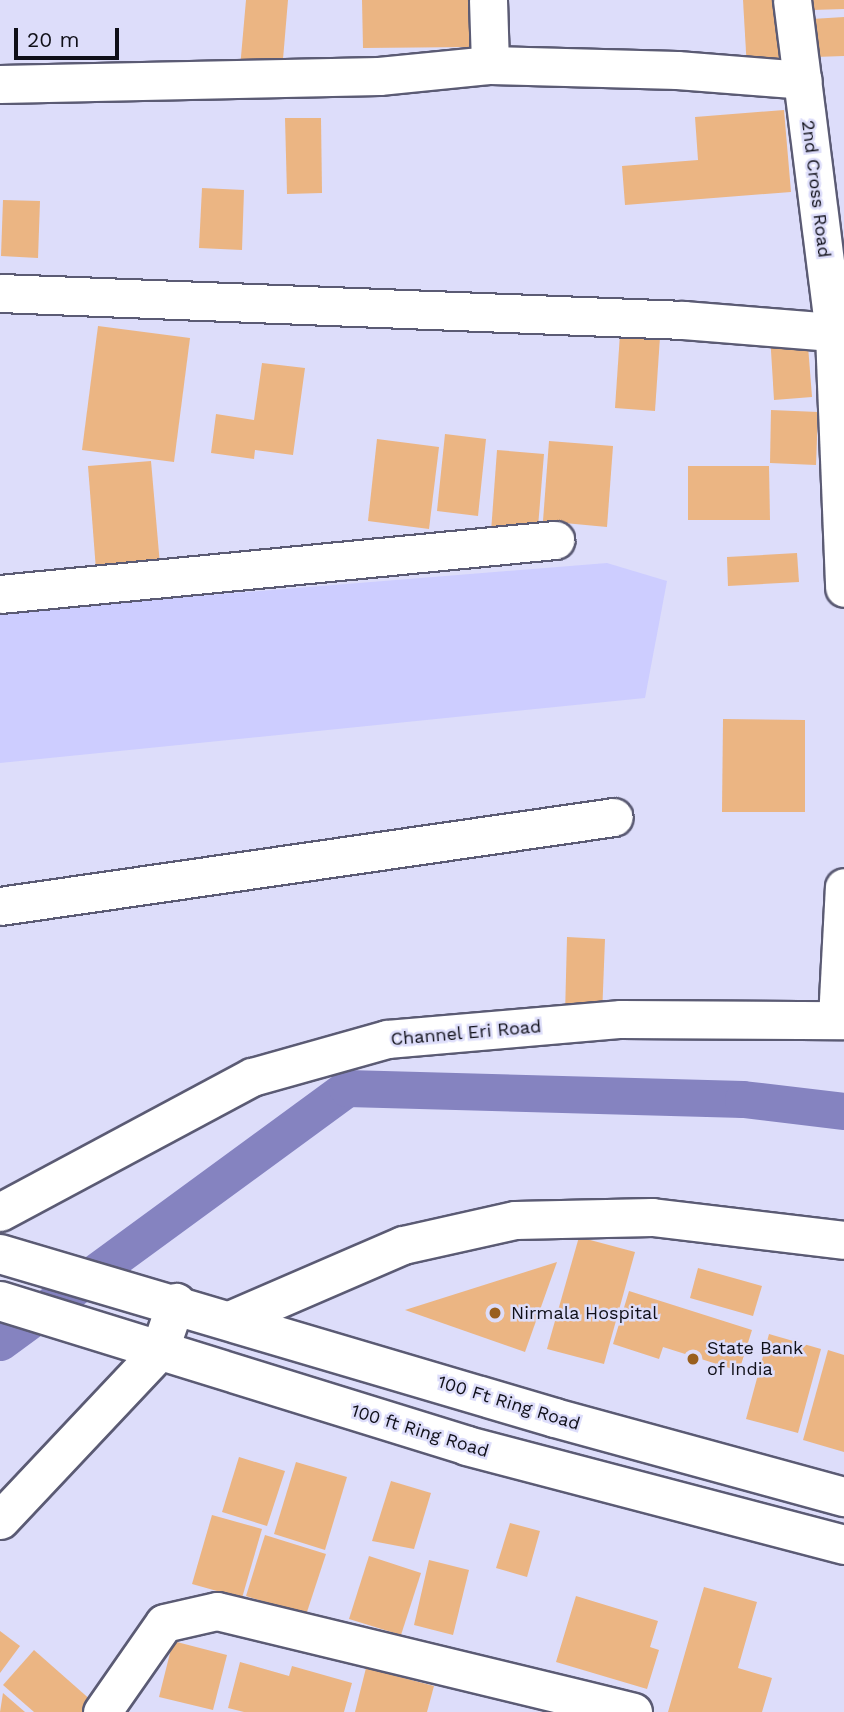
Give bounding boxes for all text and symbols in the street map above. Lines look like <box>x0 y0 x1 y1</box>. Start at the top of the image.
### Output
scale bar <box>18 14 122 58</box>
text: 20 m <box>27 27 79 52</box>
street label: 2nd Cross Road <box>797 119 835 259</box>
street label: Channel Eri Road <box>390 1016 542 1050</box>
place label: Nirmala Hospital <box>511 1302 658 1324</box>
marker: Nirmala Hospital <box>485 1303 505 1323</box>
place label: State Bank of India <box>707 1338 803 1380</box>
marker: State Bank of India <box>685 1351 701 1367</box>
street label: 100 Ft Ring Road <box>435 1371 583 1435</box>
street label: 100 ft Ring Road <box>349 1400 491 1462</box>

